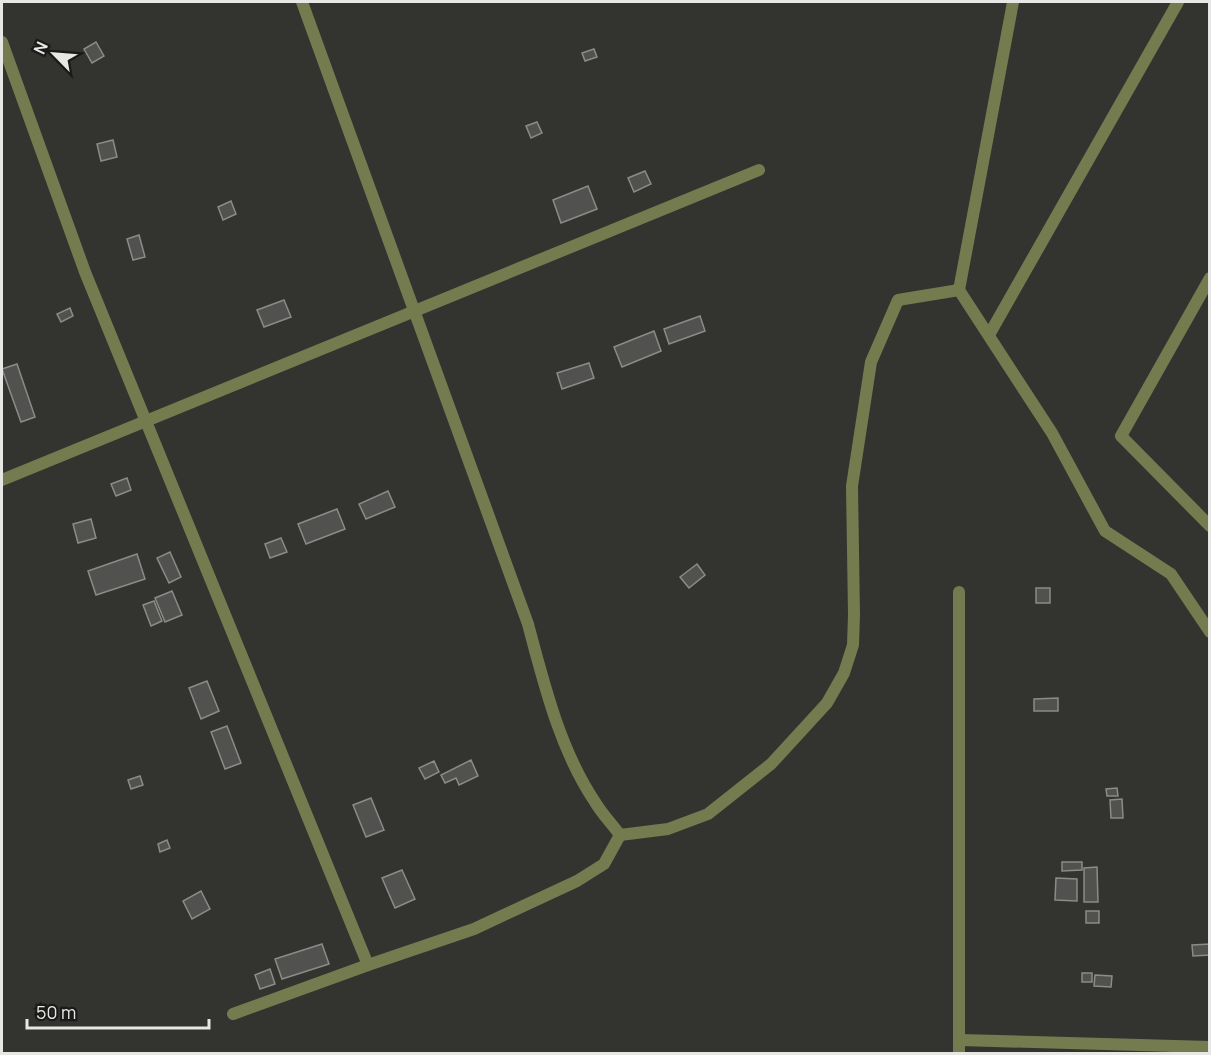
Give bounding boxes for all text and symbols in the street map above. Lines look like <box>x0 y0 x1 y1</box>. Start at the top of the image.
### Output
north arrow <box>24 24 84 84</box>
text: N <box>28 38 53 58</box>
scale bar <box>27 992 208 1030</box>
text: 50 m <box>36 1000 76 1024</box>

